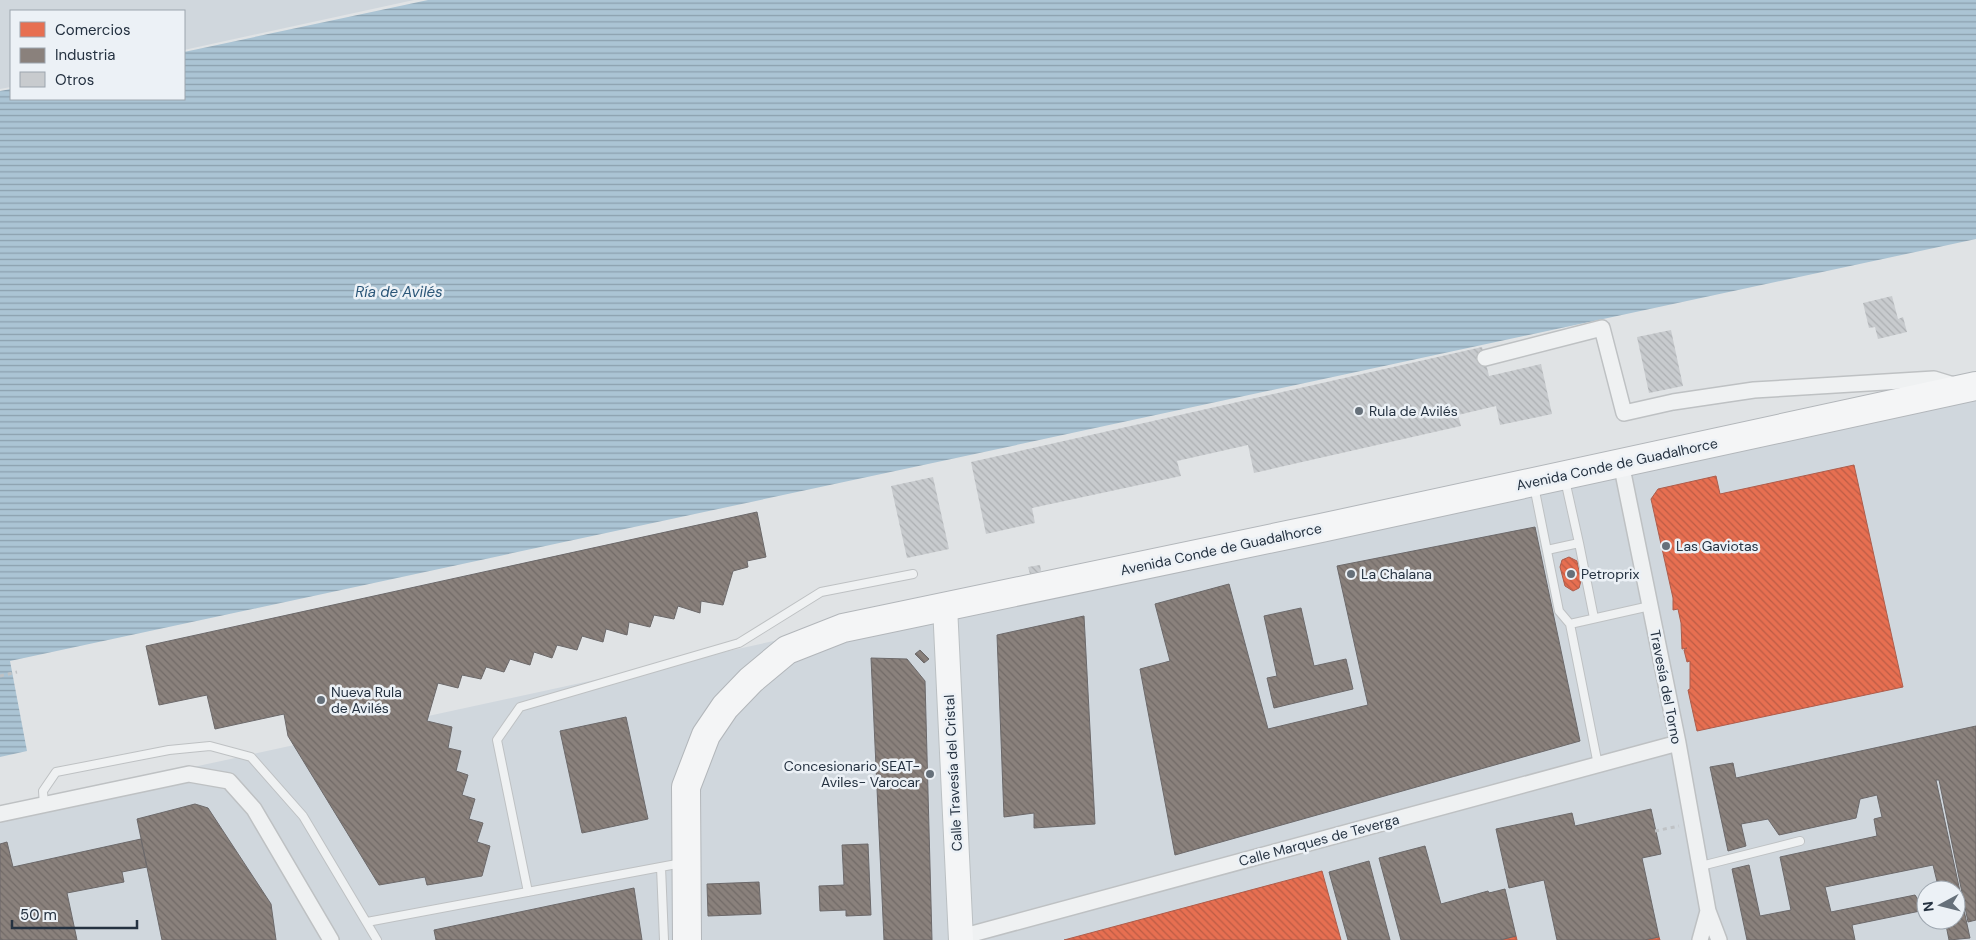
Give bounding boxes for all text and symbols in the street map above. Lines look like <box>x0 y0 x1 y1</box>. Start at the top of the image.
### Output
legend <box>10 10 185 100</box>
text: Comercios <box>55 20 130 40</box>
text: Industria <box>55 45 116 65</box>
text: Otros <box>55 70 94 90</box>
water label: Ría de Avilés <box>355 282 443 302</box>
place label: Rula de Avilés <box>1369 402 1458 420</box>
marker: Rula de Avilés <box>1353 405 1365 417</box>
street label: Avenida Conde de Guadalhorce <box>1515 434 1719 494</box>
street label: Avenida Conde de Guadalhorce <box>1119 519 1323 579</box>
place label: Las Gaviotas <box>1676 537 1759 555</box>
marker: Las Gaviotas <box>1660 540 1672 552</box>
place label: La Chalana <box>1361 565 1432 583</box>
place label: Petroprix <box>1581 565 1639 583</box>
marker: La Chalana <box>1345 568 1357 580</box>
marker: Petroprix <box>1565 568 1577 580</box>
street label: Travesía del Torno <box>1646 628 1686 746</box>
place label: Nueva Rula de Avilés <box>331 683 402 717</box>
marker: Nueva Rula de Avilés <box>315 694 327 706</box>
street label: Calle Travesía del Cristal <box>940 694 966 852</box>
place label: Concesionario SEAT- Aviles- Varocar <box>784 757 920 791</box>
marker: Concesionario SEAT- Aviles- Varocar <box>924 768 936 780</box>
street label: Calle Marques de Teverga <box>1237 810 1401 870</box>
north arrow <box>1916 880 1966 930</box>
scale bar <box>12 898 138 930</box>
text: N <box>1919 900 1938 913</box>
text: 50 m <box>20 905 57 925</box>

